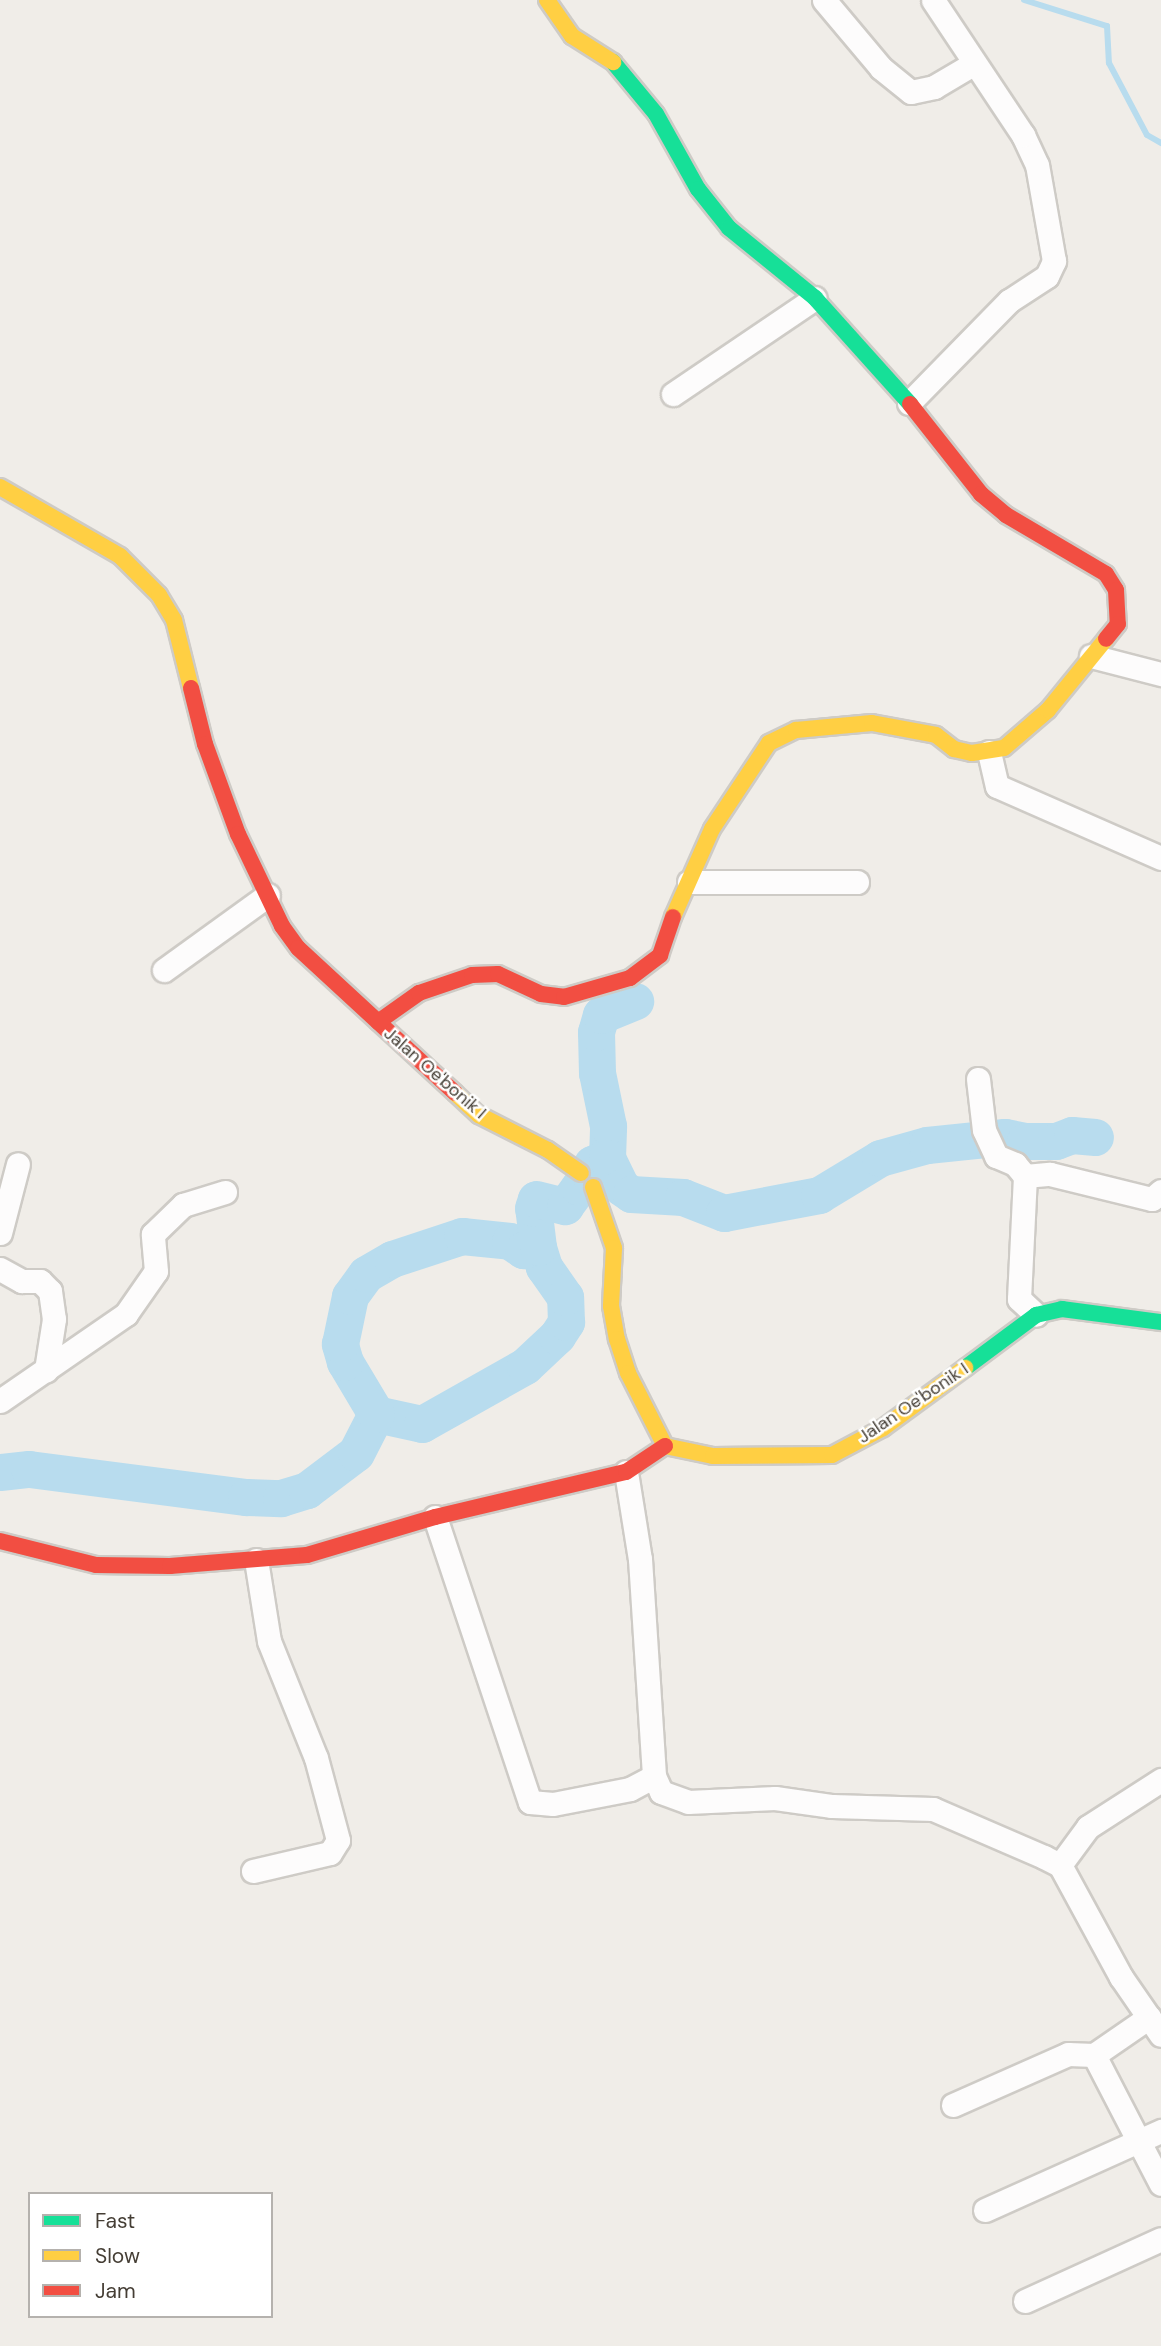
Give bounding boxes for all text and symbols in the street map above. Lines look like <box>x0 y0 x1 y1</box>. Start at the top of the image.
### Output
street label: Jalan Oe'bonik I <box>379 1023 491 1123</box>
street label: Jalan Oe'bonik I <box>854 1358 972 1448</box>
legend <box>28 2192 273 2318</box>
text: Fast <box>95 2207 135 2235</box>
text: Slow <box>95 2242 140 2270</box>
text: Jam <box>95 2277 136 2305</box>

